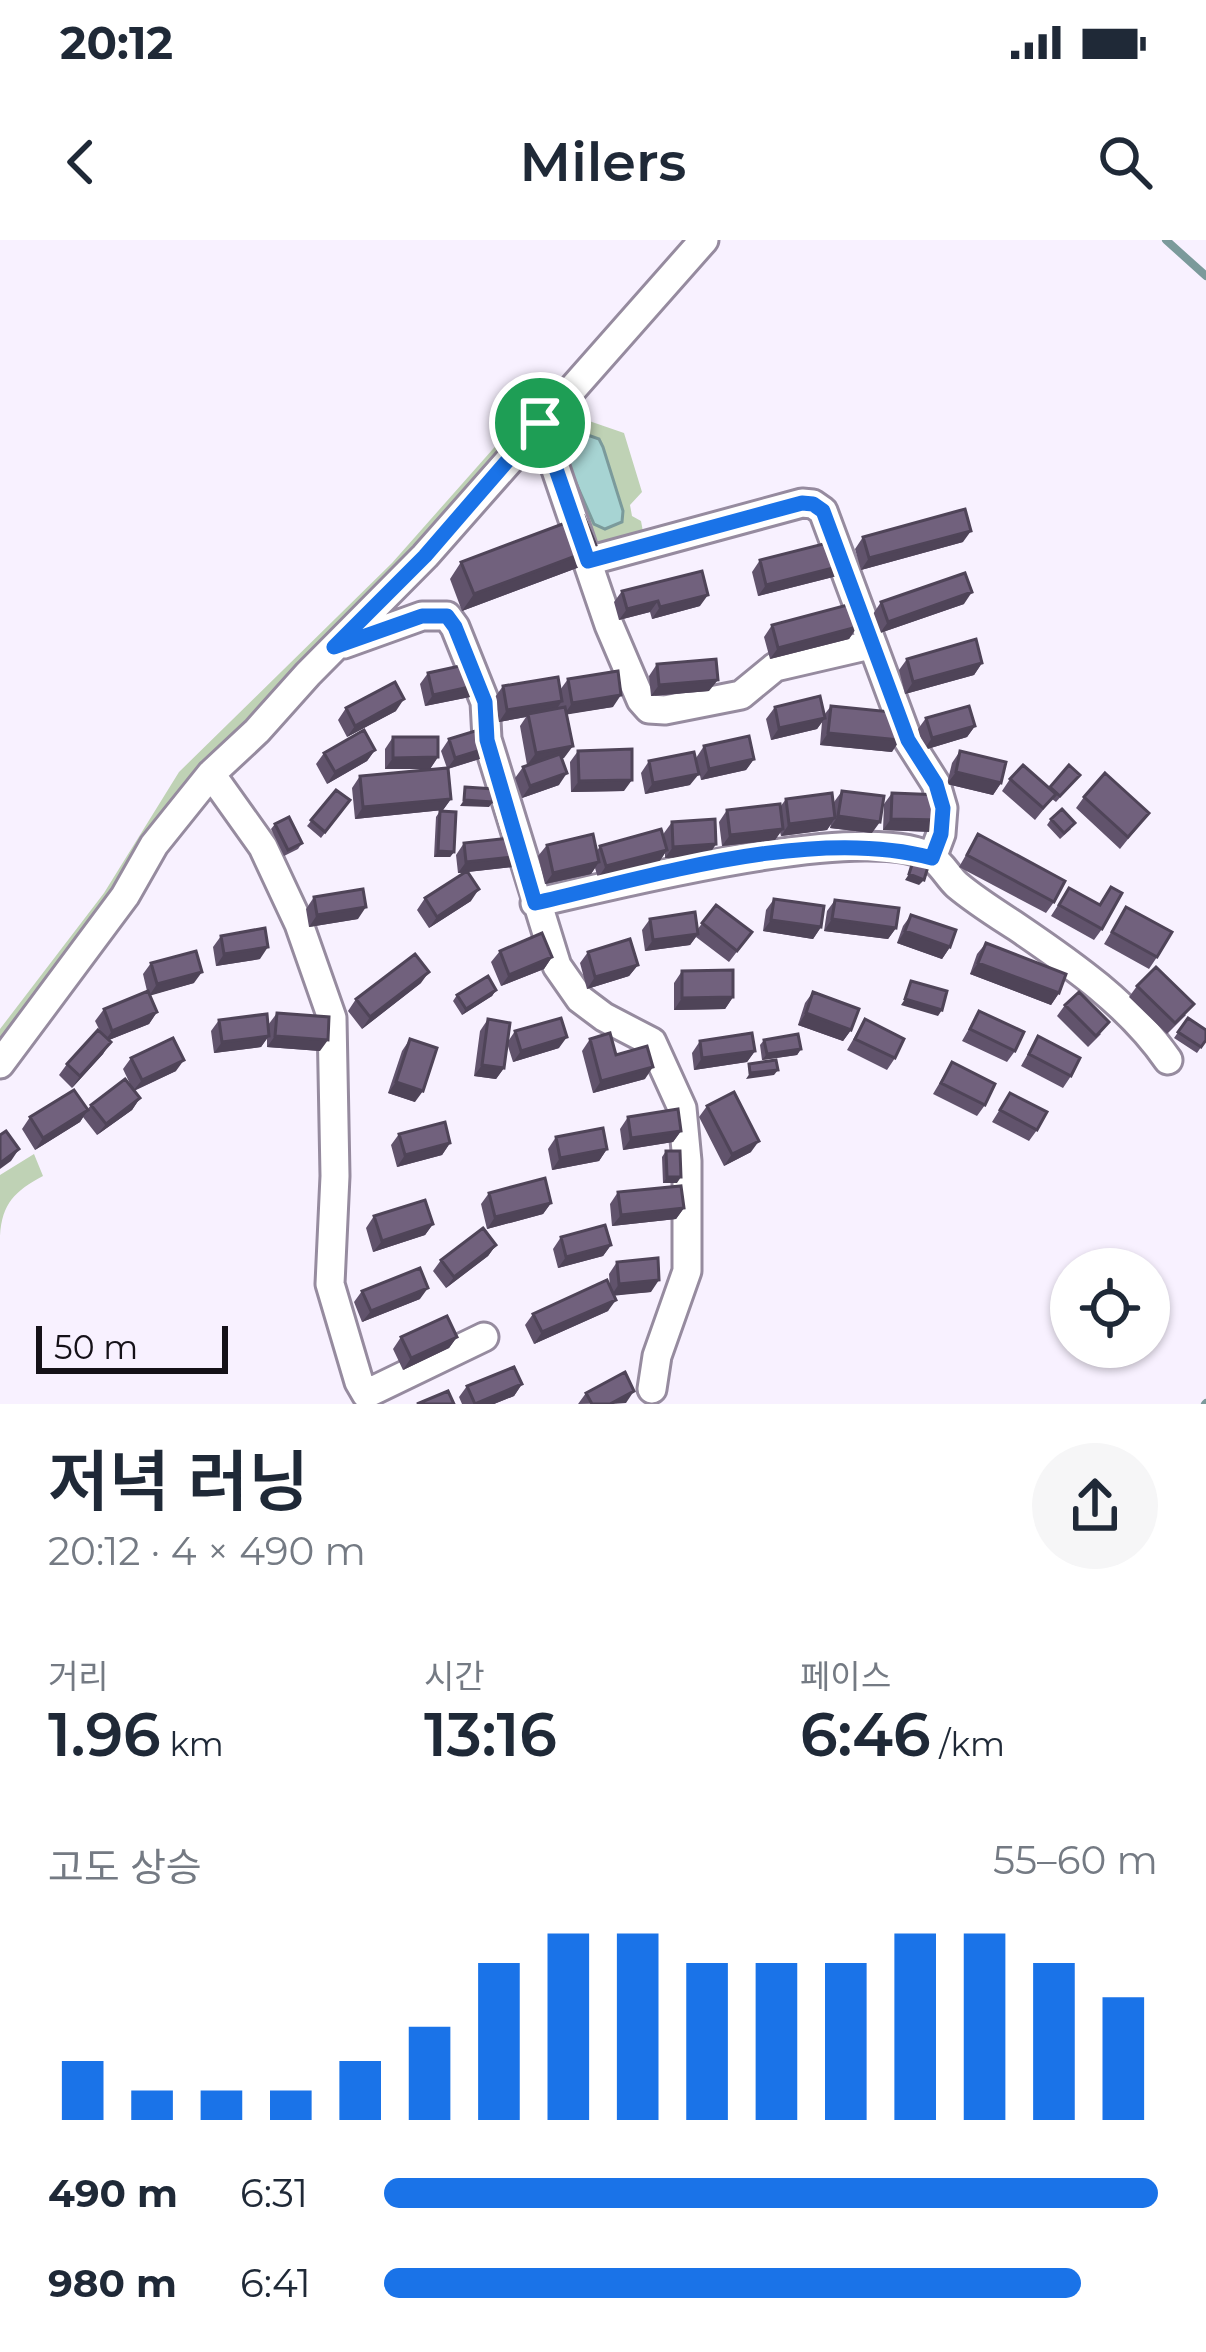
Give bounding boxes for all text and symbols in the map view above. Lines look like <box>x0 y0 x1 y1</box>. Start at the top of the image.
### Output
text: 20:12 <box>60 15 173 70</box>
icon: back <box>48 129 114 195</box>
text: Milers <box>520 129 686 195</box>
icon: search <box>1092 129 1158 195</box>
pin <box>489 372 591 474</box>
icon: arrive <box>507 390 573 456</box>
map controls <box>1050 1248 1170 1368</box>
button: locate <box>1050 1248 1170 1368</box>
scale bar <box>36 1320 228 1373</box>
text: 50 m <box>54 1327 138 1367</box>
text: 저녁 러닝 <box>48 1441 309 1522</box>
button: share <box>1032 1443 1158 1569</box>
text: 20:12 · 4 × 490 m <box>48 1527 366 1575</box>
text: 거리 <box>48 1656 109 1696</box>
text: 시간 <box>424 1656 485 1696</box>
text: 페이스 <box>800 1656 891 1696</box>
text: 1.96 <box>48 1698 161 1771</box>
text: 13:16 <box>424 1698 557 1771</box>
text: 6:46 <box>800 1698 931 1771</box>
text: km <box>161 1724 224 1764</box>
text: /km <box>931 1724 1005 1764</box>
text: 55–60 m <box>993 1836 1158 1884</box>
text: 고도 상승 <box>48 1843 202 1891</box>
text: 490 m <box>48 2169 178 2217</box>
text: 6:31 <box>240 2169 308 2217</box>
text: 980 m <box>48 2259 177 2307</box>
text: 6:41 <box>240 2259 311 2307</box>

